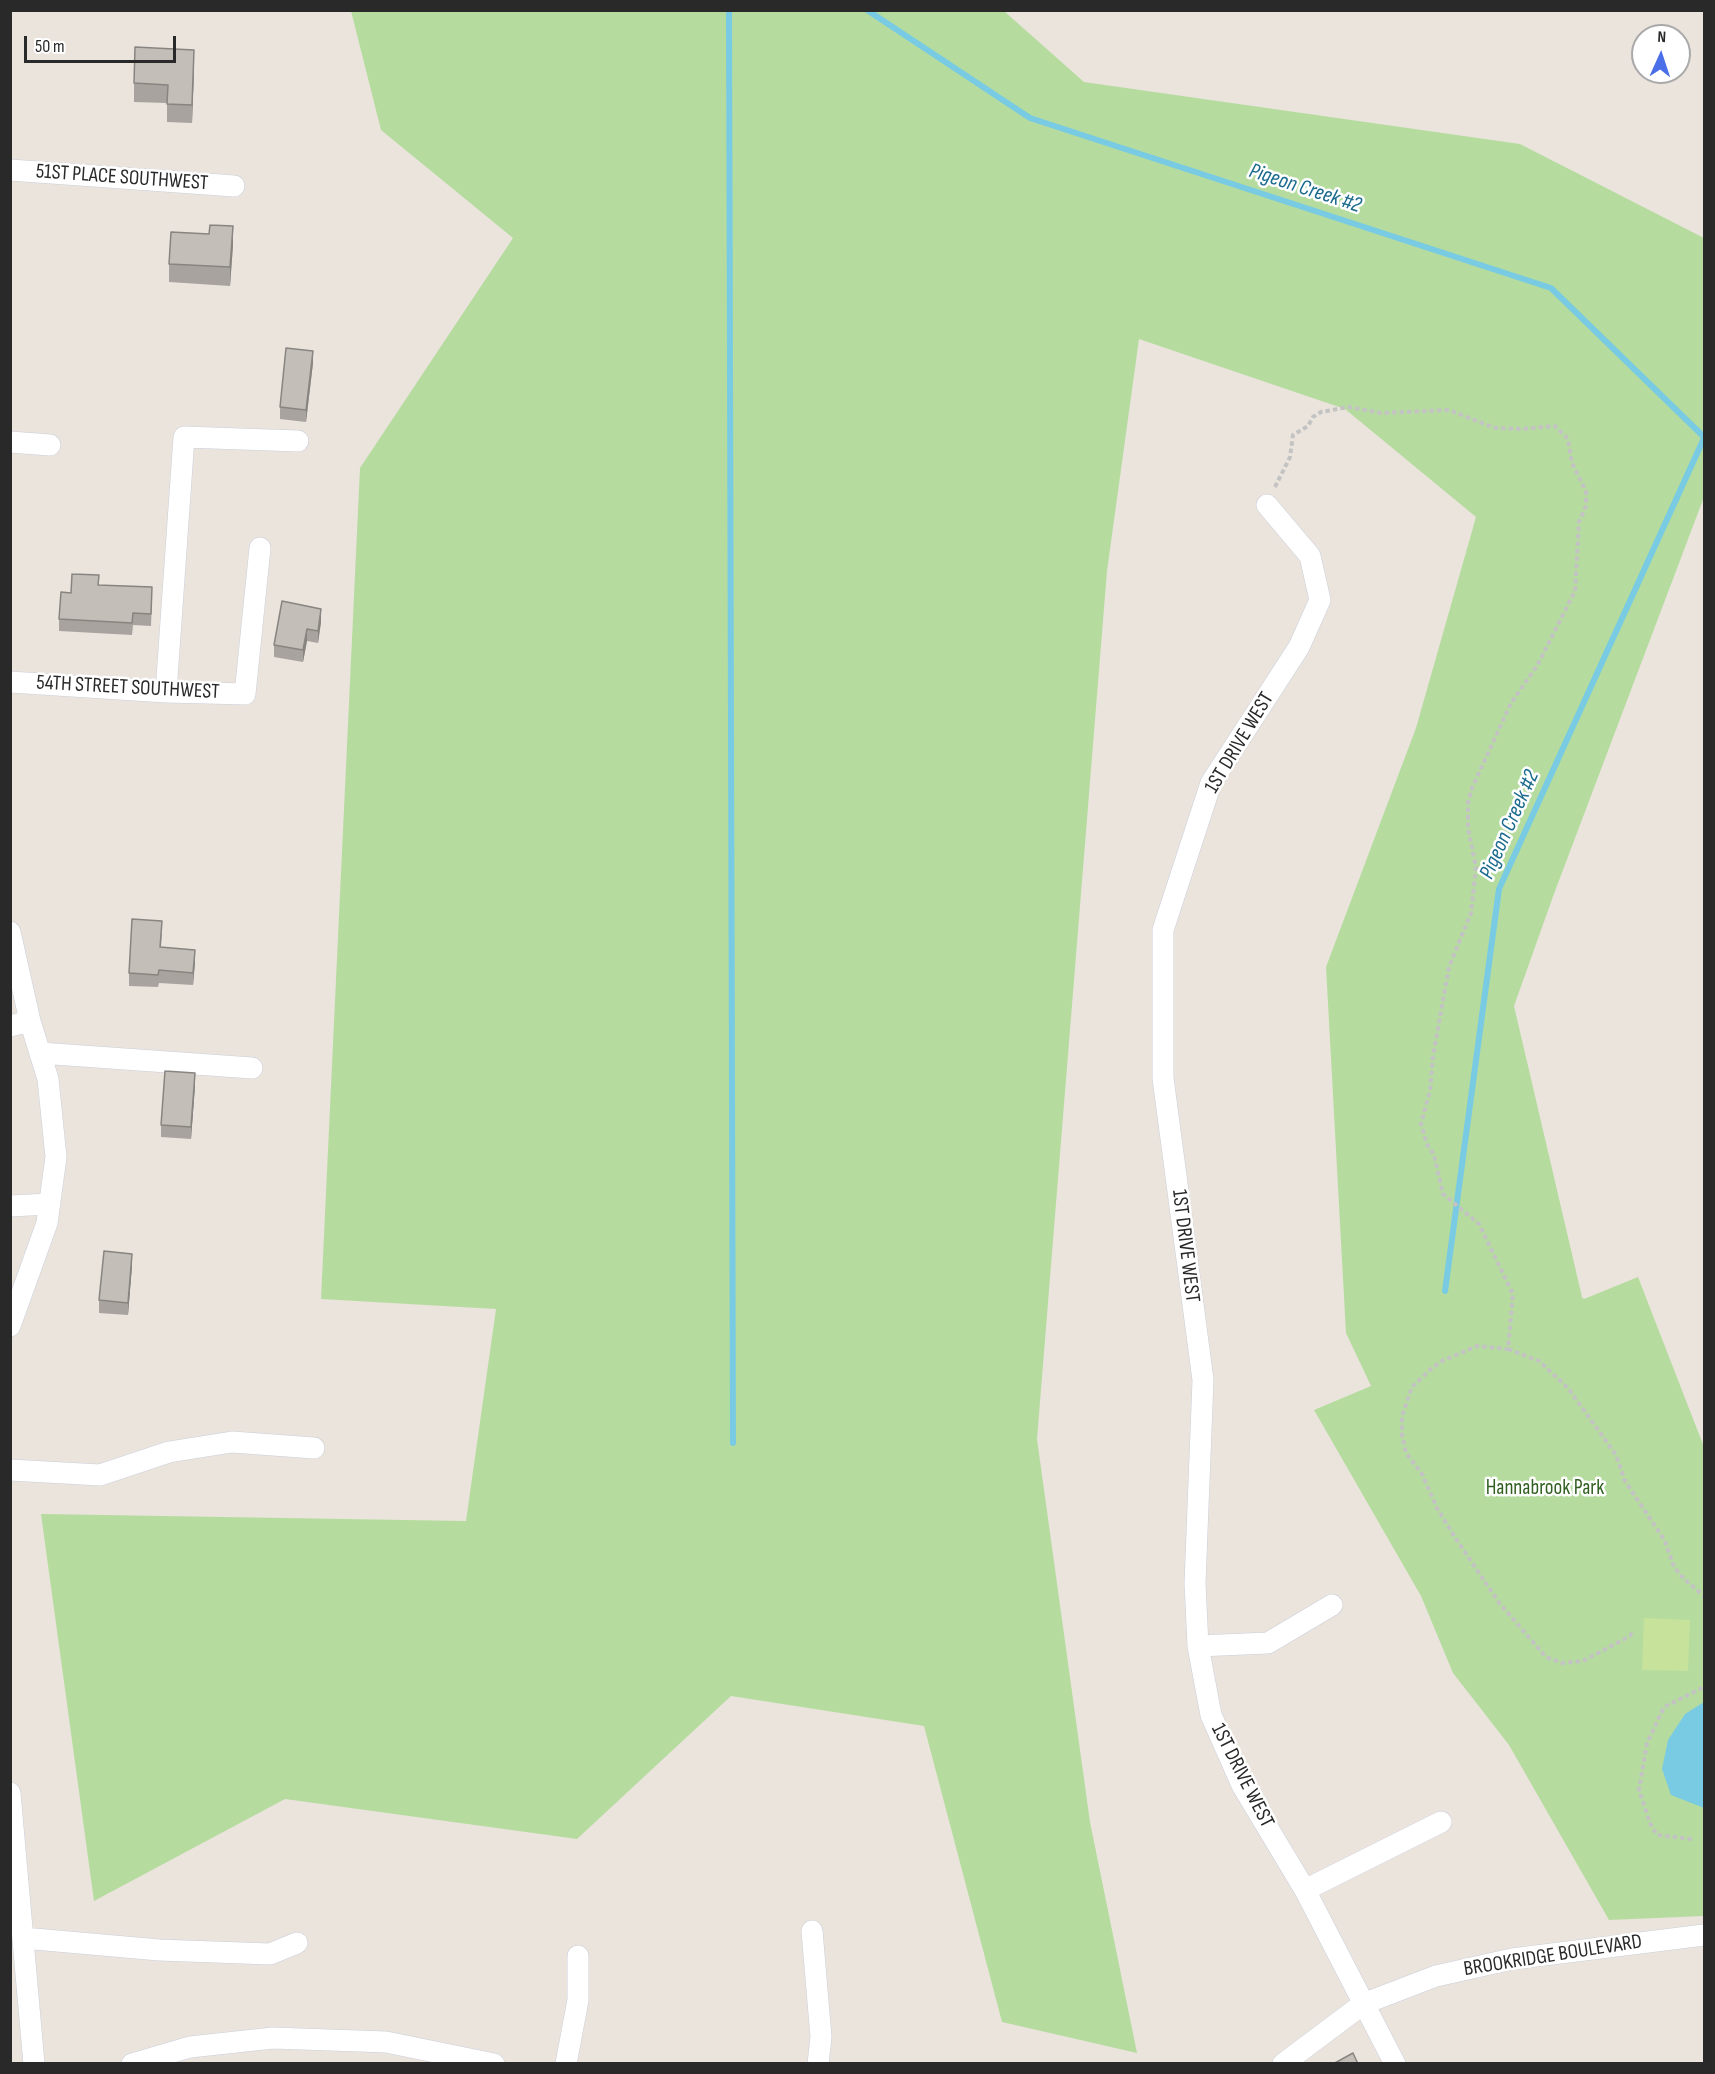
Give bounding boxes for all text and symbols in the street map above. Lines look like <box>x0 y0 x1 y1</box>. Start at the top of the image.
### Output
scale bar <box>27 24 178 62</box>
north arrow <box>1631 24 1691 84</box>
text: N <box>1657 28 1667 47</box>
text: 50 m <box>35 36 65 57</box>
street label: 51ST PLACE SOUTHWEST <box>35 159 209 197</box>
water label: Pigeon Creek #2 <box>1246 159 1364 219</box>
street label: 54TH STREET SOUTHWEST <box>36 671 220 705</box>
street label: 1ST DRIVE WEST <box>1200 688 1280 798</box>
water label: Pigeon Creek #2 <box>1474 767 1546 883</box>
street label: 1ST DRIVE WEST <box>1166 1188 1204 1304</box>
park label: Hannabrook Park <box>1486 1476 1604 1502</box>
street label: 1ST DRIVE WEST <box>1205 1720 1279 1832</box>
street label: BROOKRIDGE BOULEVARD <box>1462 1929 1644 1983</box>

